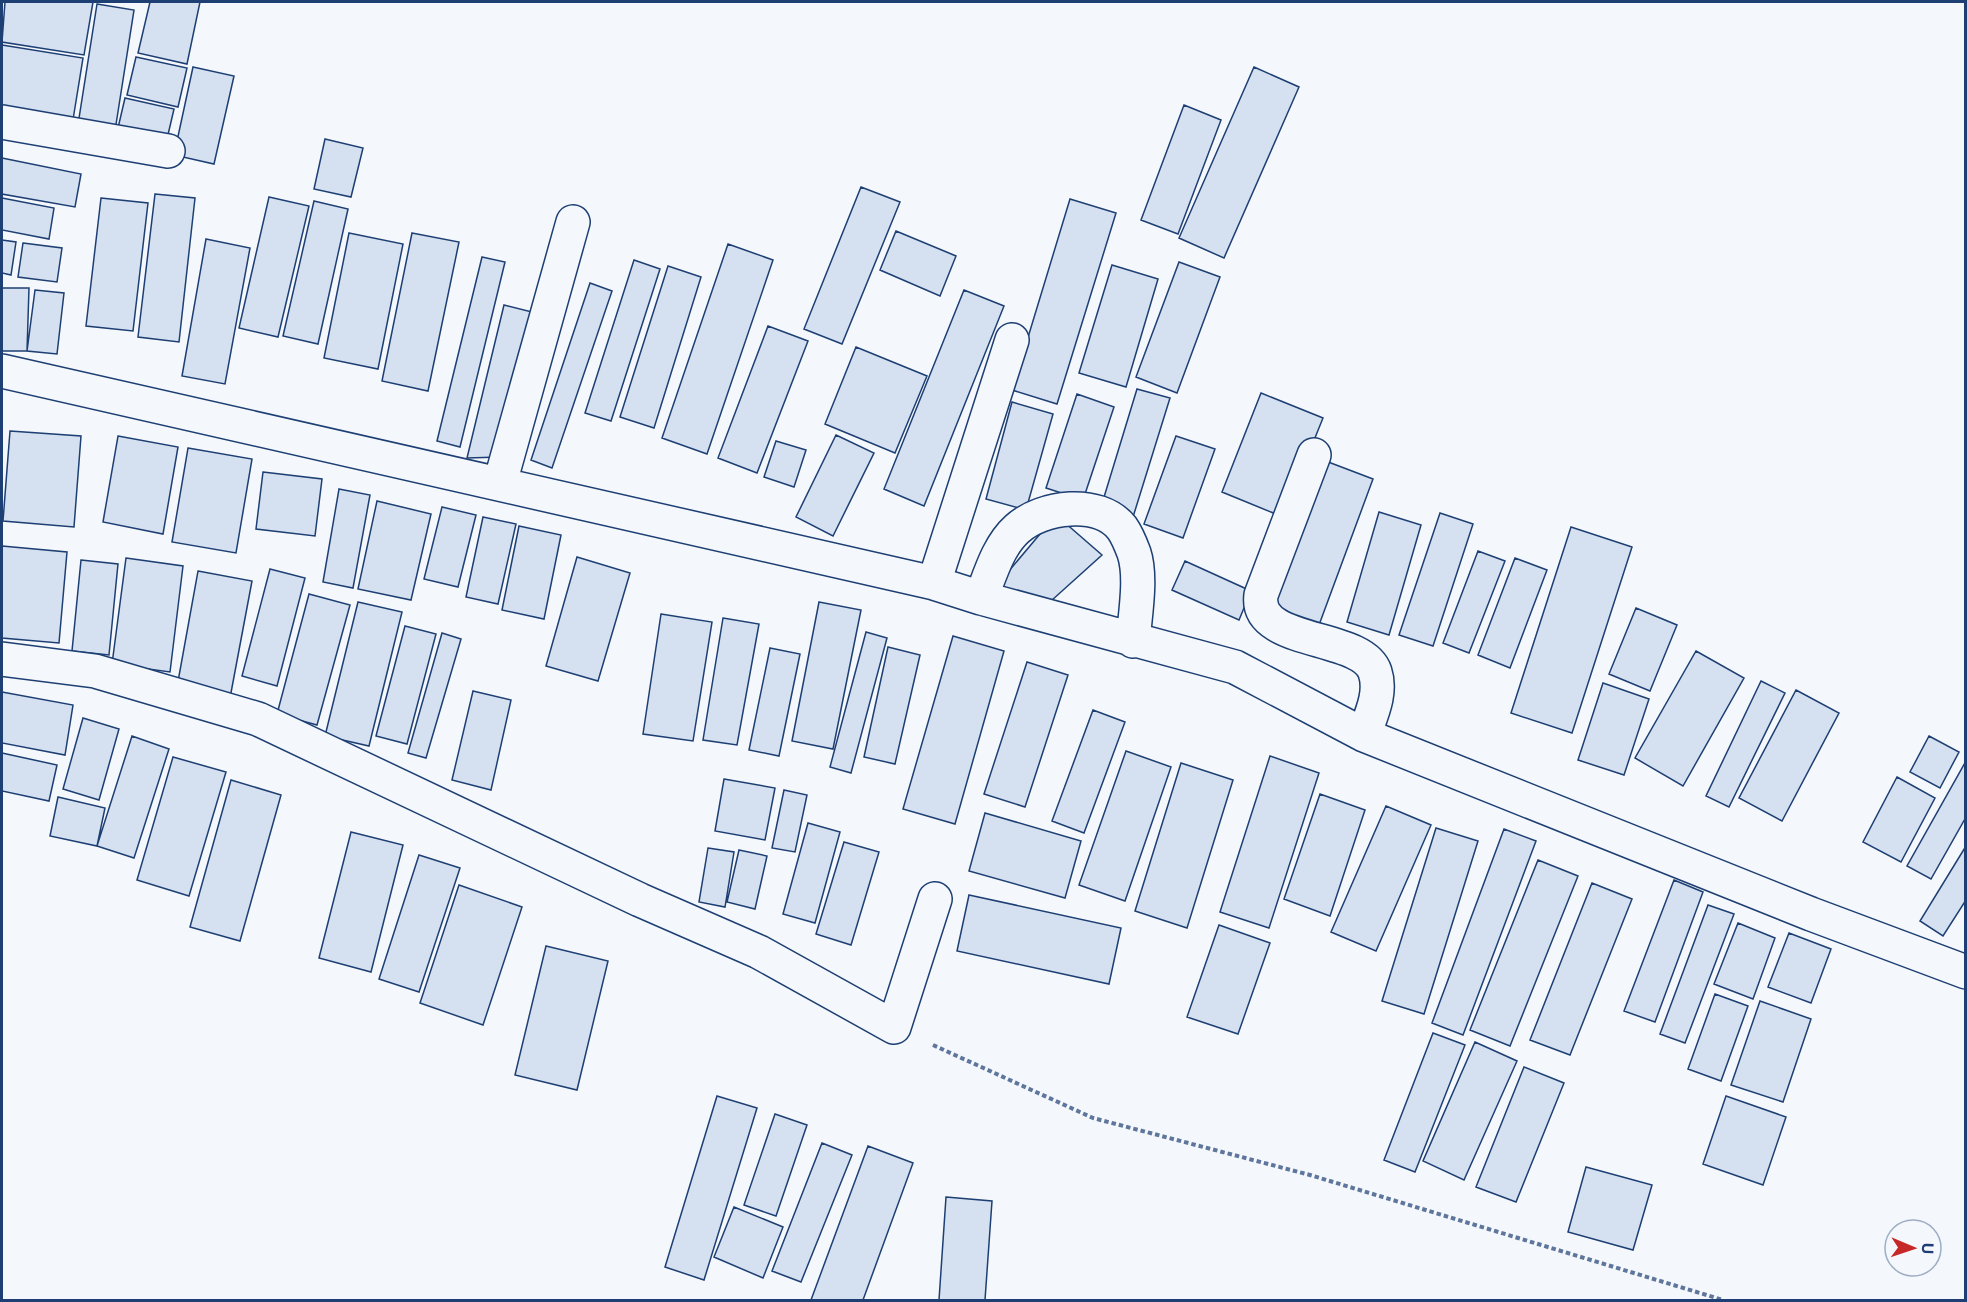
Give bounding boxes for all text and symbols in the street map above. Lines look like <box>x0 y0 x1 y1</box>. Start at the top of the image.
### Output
north arrow <box>1883 1218 1943 1278</box>
text: U <box>1917 1242 1939 1255</box>

